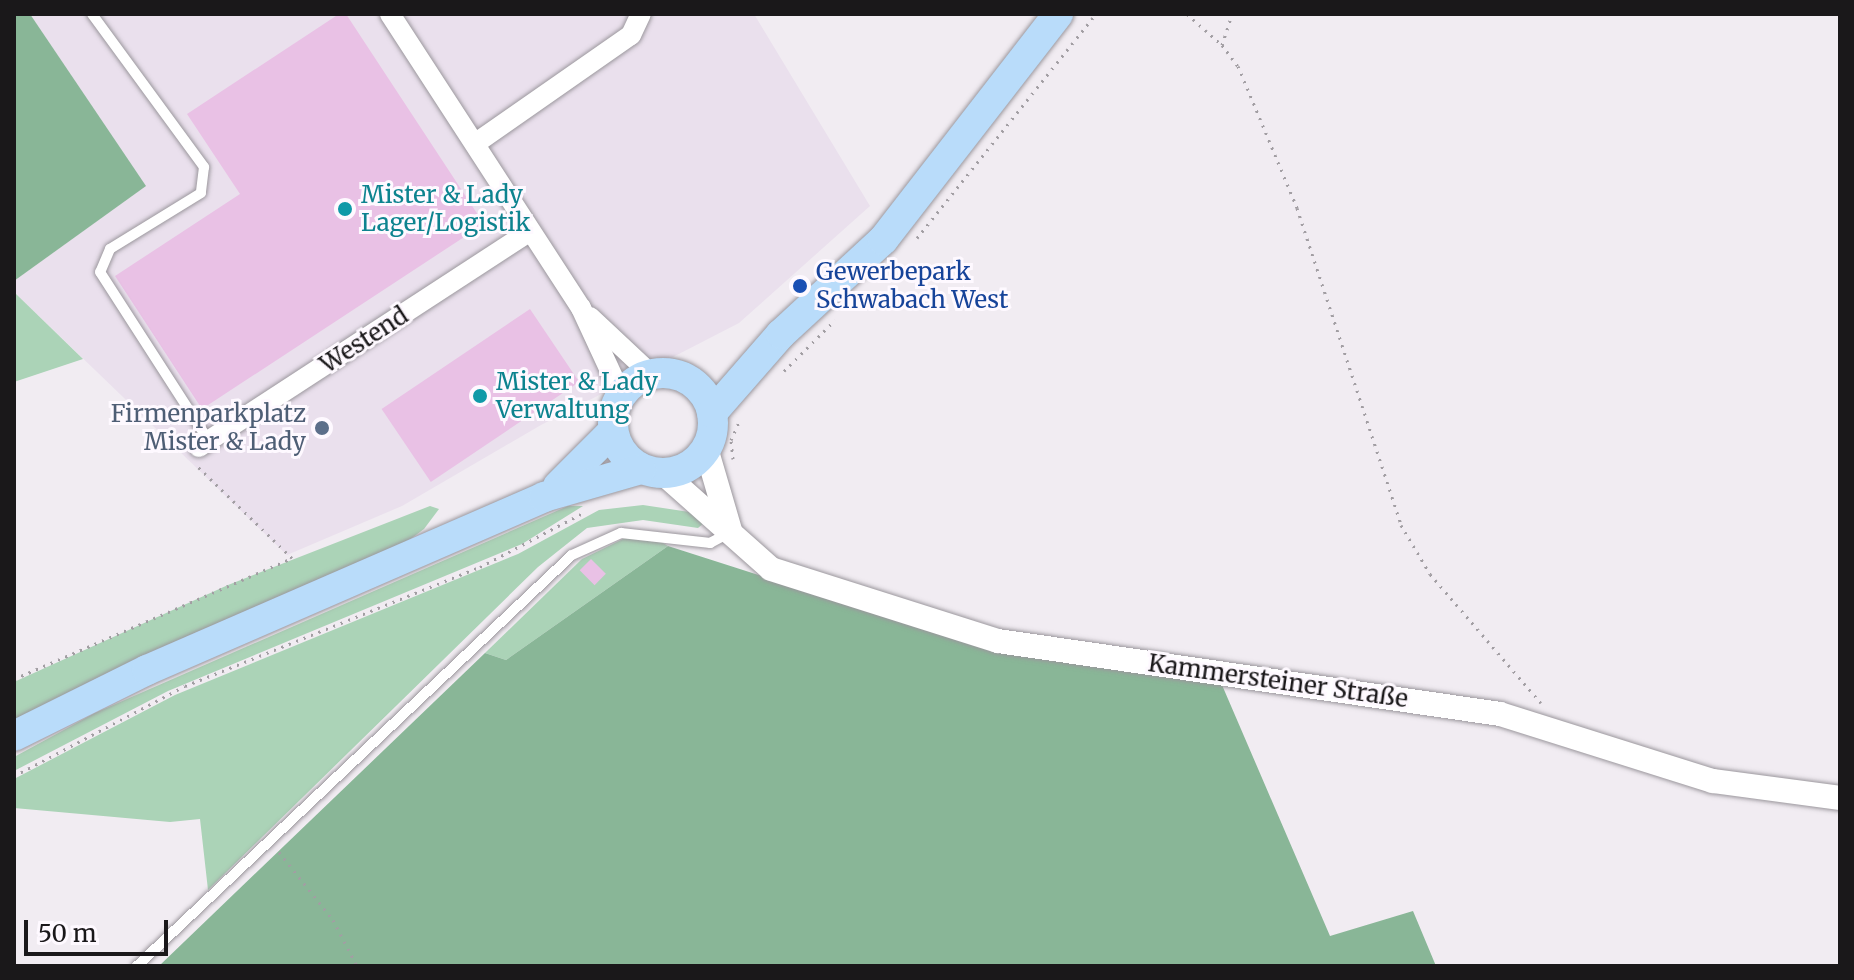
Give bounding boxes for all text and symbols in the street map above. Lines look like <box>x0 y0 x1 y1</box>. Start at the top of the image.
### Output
place label: Mister & Lady Lager/Logistik <box>361 181 530 237</box>
marker: Mister & Lady Lager/Logistik <box>336 200 354 218</box>
place label: Gewerbepark Schwabach West <box>816 258 1008 314</box>
marker: Gewerbepark Schwabach West <box>791 277 809 295</box>
street label: Westend <box>315 301 413 379</box>
place label: Mister & Lady Verwaltung <box>496 368 658 424</box>
marker: Mister & Lady Verwaltung <box>471 387 489 405</box>
place label: Firmenparkplatz Mister & Lady <box>111 400 306 456</box>
marker: Firmenparkplatz Mister & Lady <box>313 419 331 437</box>
street label: Kammersteiner Straße <box>1146 649 1410 713</box>
scale bar <box>28 904 172 954</box>
text: 50 m <box>38 918 97 949</box>

